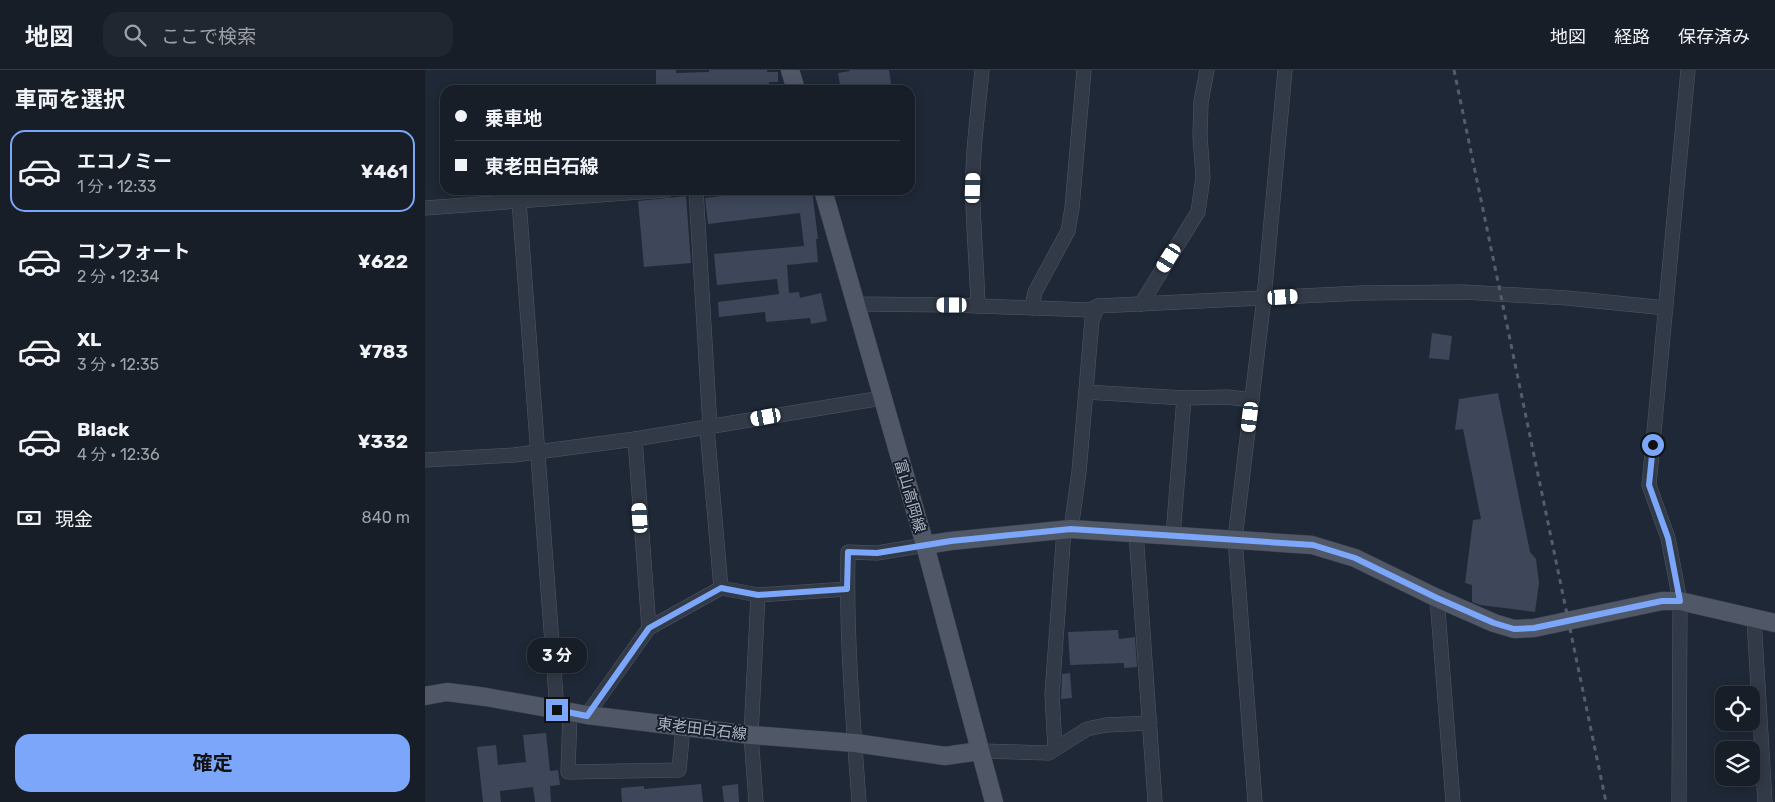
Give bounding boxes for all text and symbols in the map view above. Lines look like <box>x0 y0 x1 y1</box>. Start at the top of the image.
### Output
search box <box>103 12 453 57</box>
icon: search <box>121 21 149 49</box>
text: 地図 <box>25 23 73 51</box>
text: ここで検索 <box>161 25 256 48</box>
text: 地図 <box>1550 26 1586 48</box>
text: 経路 <box>1614 26 1650 48</box>
text: 保存済み <box>1678 26 1750 48</box>
text: 車両を選択 <box>15 86 125 113</box>
text: 乗車地 <box>485 107 542 130</box>
icon: car <box>17 149 62 194</box>
text: エコノミー <box>77 150 172 173</box>
text: 東老田白石線 <box>485 155 599 178</box>
text: ¥461 <box>361 160 408 183</box>
car <box>964 173 981 203</box>
text: 1 分 · 12:33 <box>77 177 156 196</box>
icon: car <box>17 239 62 284</box>
text: コンフォート <box>77 240 190 263</box>
car <box>1154 241 1183 275</box>
text: ¥622 <box>358 250 408 273</box>
text: 2 分 · 12:34 <box>77 267 159 286</box>
car <box>1267 289 1298 305</box>
car <box>937 298 967 313</box>
text: XL <box>77 328 101 351</box>
icon: car <box>17 329 62 374</box>
text: ¥783 <box>359 340 408 363</box>
text: 3 分 · 12:35 <box>77 355 159 374</box>
car <box>1240 401 1259 433</box>
car <box>749 407 782 427</box>
text: Black <box>77 418 129 441</box>
icon: car <box>17 419 62 464</box>
text: ¥332 <box>358 430 408 453</box>
route start <box>1642 434 1664 456</box>
text: 4 分 · 12:36 <box>77 445 160 464</box>
street label: 富山高岡線 <box>891 457 929 535</box>
car <box>631 503 648 533</box>
icon: cash <box>15 504 43 532</box>
text: 現金 <box>55 508 93 531</box>
text: 840 m <box>362 508 410 527</box>
callout: 3 分 <box>527 638 587 672</box>
text: 3 分 <box>542 646 572 665</box>
map controls <box>1715 686 1760 786</box>
button: locate <box>1715 686 1760 731</box>
route end <box>546 699 568 721</box>
street label: 東老田白石線 <box>656 715 748 743</box>
button: 確定 <box>15 734 410 792</box>
button: layers <box>1715 741 1760 786</box>

